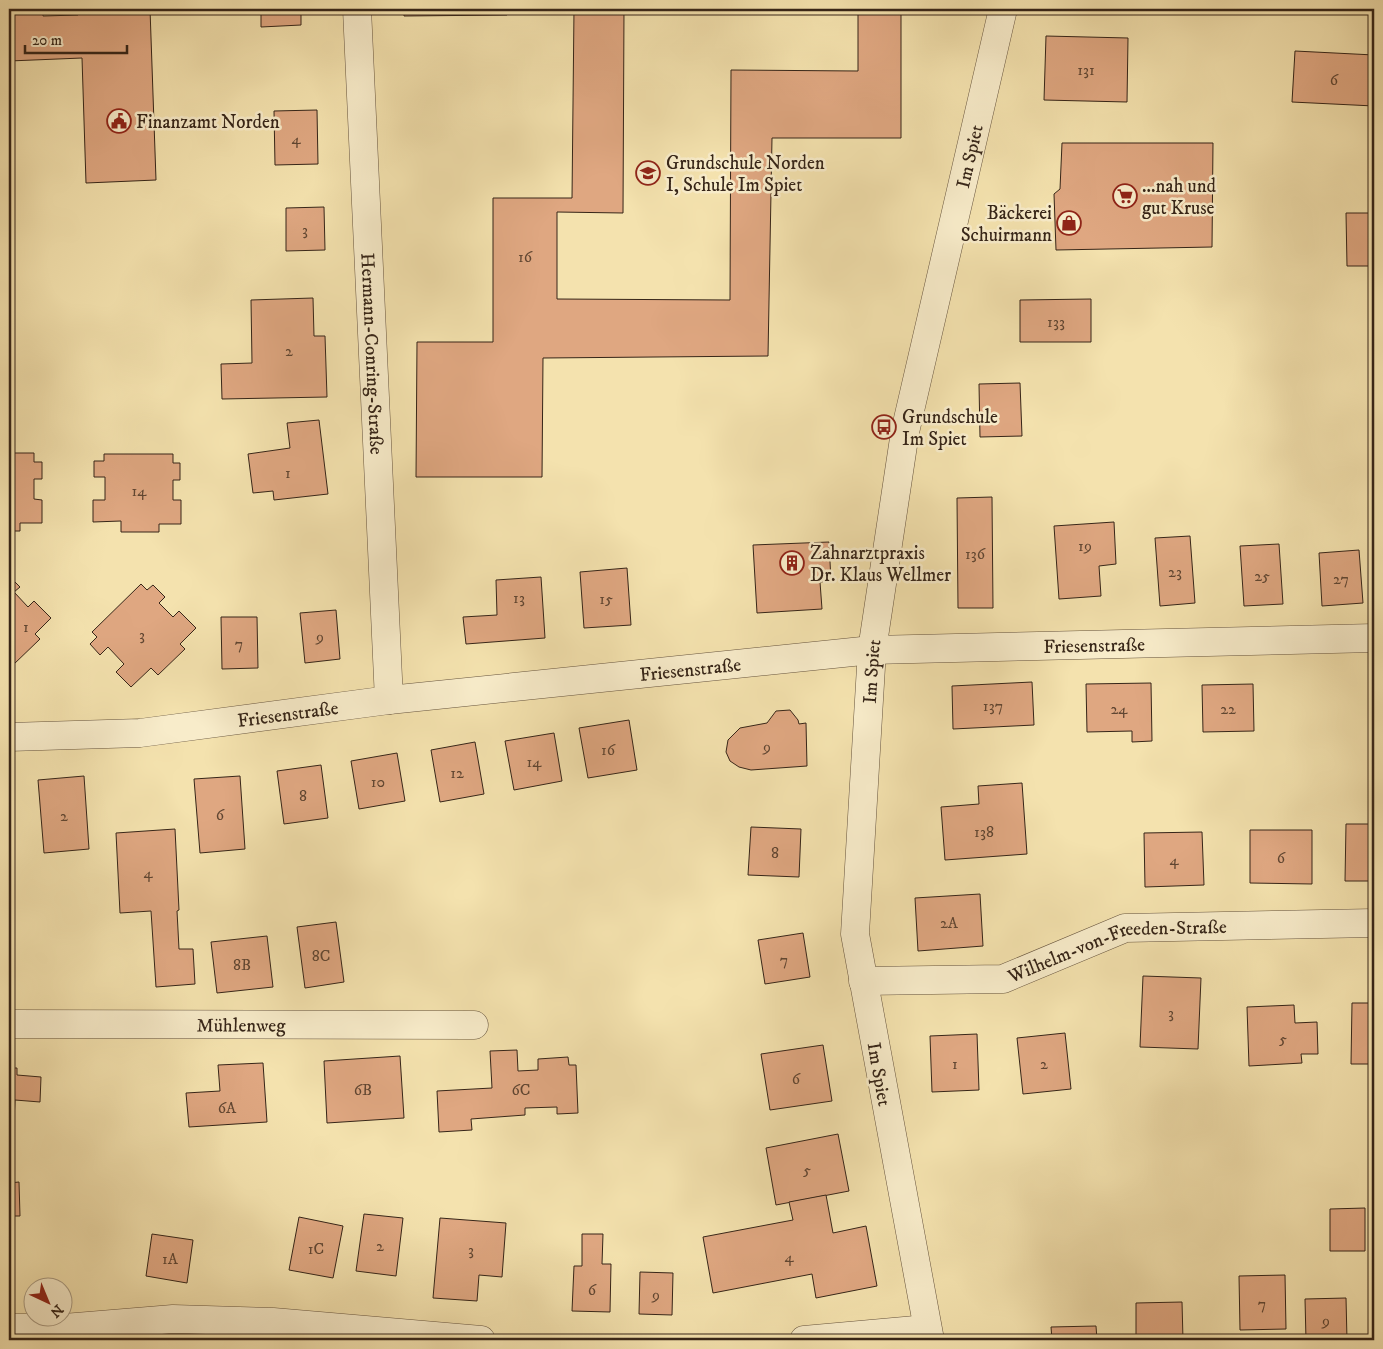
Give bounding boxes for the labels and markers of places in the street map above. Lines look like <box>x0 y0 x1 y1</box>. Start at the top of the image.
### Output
public building icon: Finanzamt Norden <box>106 108 132 134</box>
place label: Finanzamt Norden <box>136 111 280 134</box>
place label: Grundschule Norden I, Schule Im Spiet <box>666 152 825 197</box>
school or university icon: Grundschule Norden I, Schule Im Spiet <box>635 160 661 186</box>
place label: ...nah und gut Kruse <box>1142 175 1217 220</box>
supermarket icon: ...nah und gut Kruse <box>1112 183 1138 209</box>
place label: Bäckerei Schuirmann <box>961 202 1052 247</box>
shop icon: Bäckerei Schuirmann <box>1056 210 1082 236</box>
place label: Grundschule Im Spiet <box>902 406 998 451</box>
bus stop icon: Grundschule Im Spiet <box>871 414 897 440</box>
place label: Zahnarztpraxis Dr. Klaus Wellmer <box>810 542 951 587</box>
building icon: Zahnarztpraxis Dr. Klaus Wellmer <box>779 550 805 576</box>

